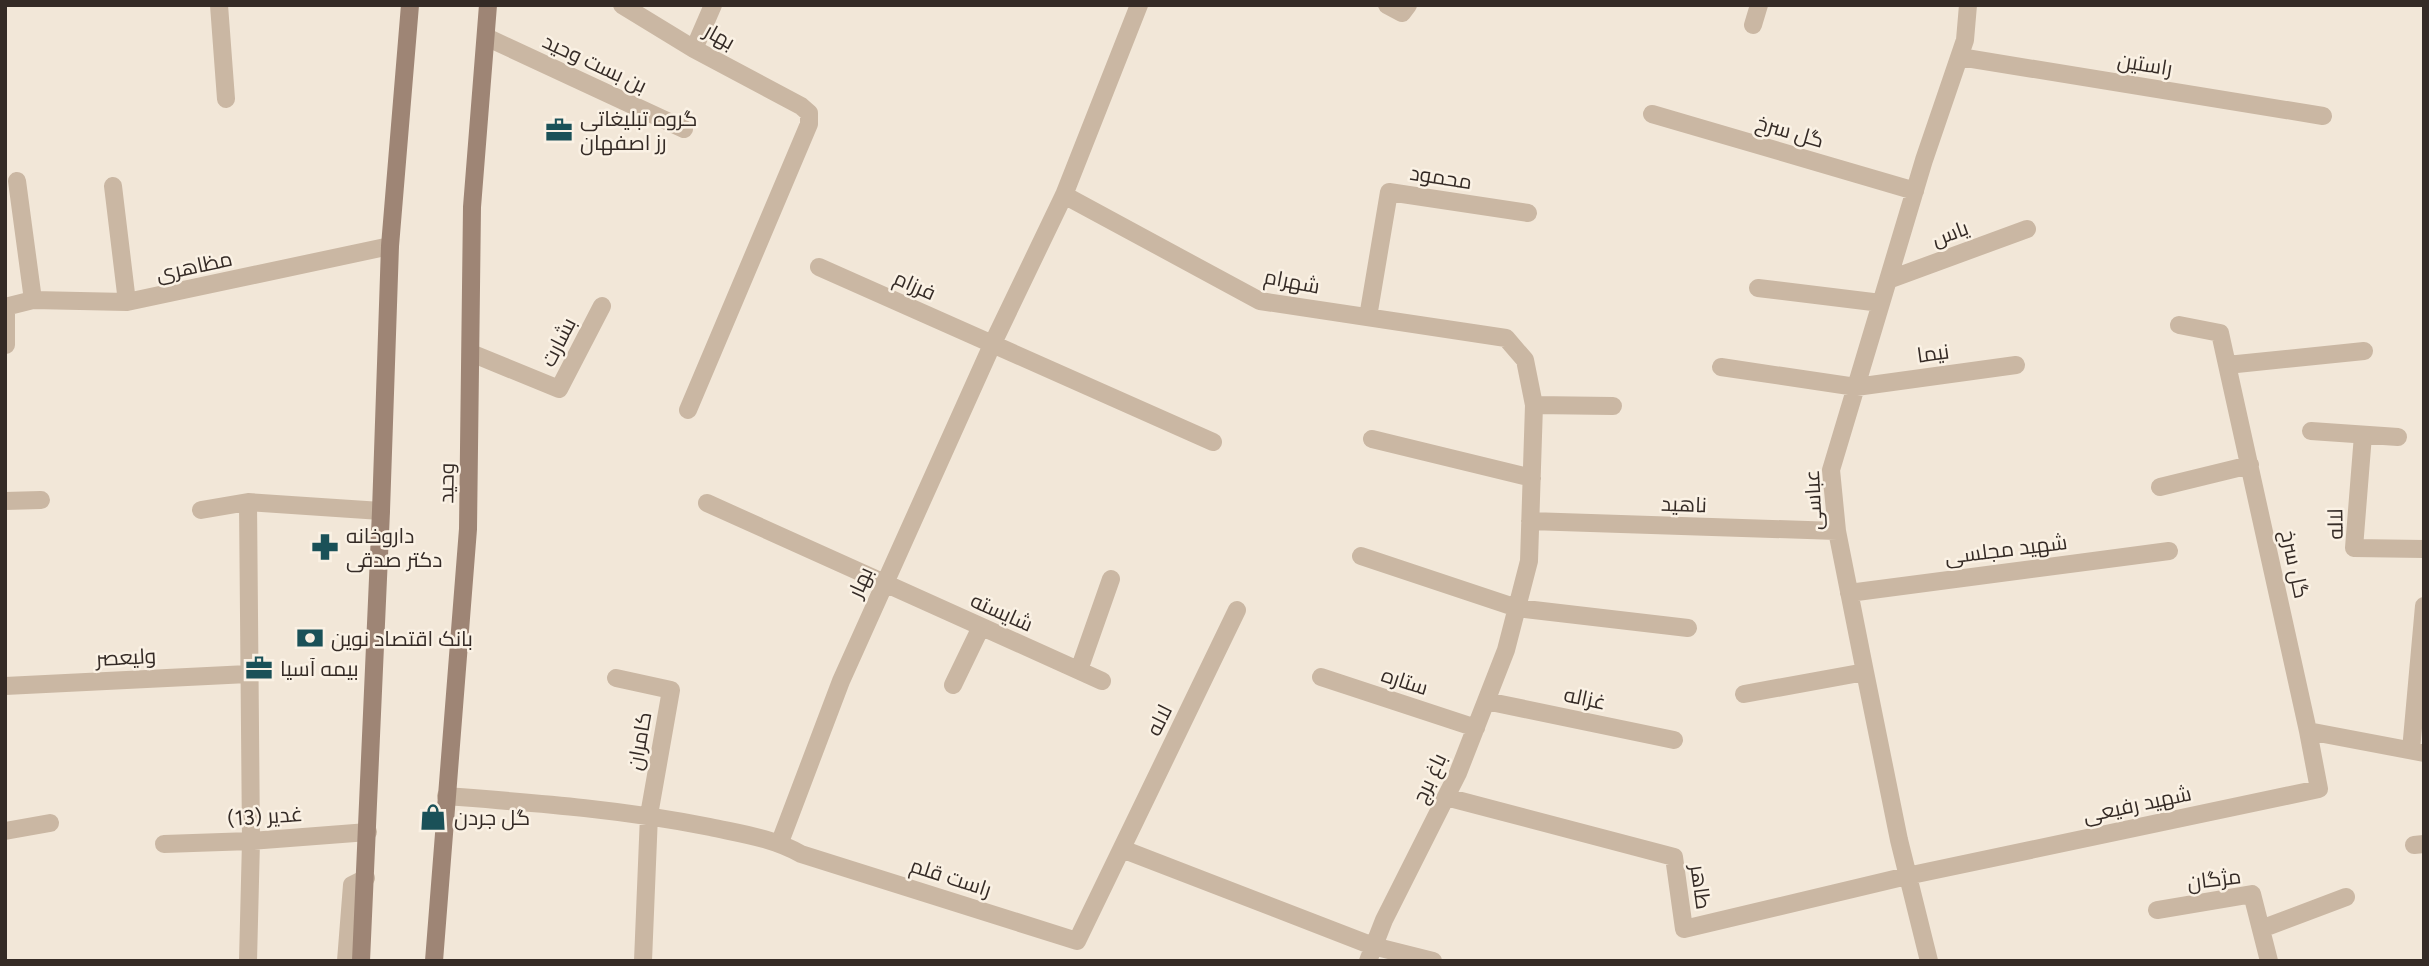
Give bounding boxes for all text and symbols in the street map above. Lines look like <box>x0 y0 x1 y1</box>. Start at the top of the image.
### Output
street label: بهار <box>699 17 740 55</box>
street label: بن بست وحید <box>539 28 651 99</box>
street label: راستین <box>2115 47 2174 82</box>
place label: گروه تبلیغاتی رز اصفهان <box>580 106 698 156</box>
street label: گل سرخ <box>1753 109 1827 155</box>
office icon: گروه تبلیغاتی رز اصفهان <box>544 115 574 145</box>
street label: محمود <box>1408 160 1474 194</box>
street label: یاس <box>1928 215 1972 252</box>
street label: مظاهری <box>154 246 235 287</box>
street label: شهرام <box>1262 263 1322 301</box>
street label: فرزام <box>889 265 940 307</box>
street label: بشارت <box>535 313 581 371</box>
street label: نیما <box>1915 338 1951 368</box>
street label: وحید <box>433 463 459 503</box>
street label: عباسی <box>1799 469 1828 531</box>
street label: ناهید <box>1661 491 1707 517</box>
street label: لاله <box>2322 508 2348 540</box>
place label: داروخانه دکتر صدقی <box>346 523 443 573</box>
street label: گل سرخ <box>2274 527 2314 601</box>
street label: شهید مجلسی <box>1943 529 2069 570</box>
pharmacy icon: داروخانه دکتر صدقی <box>310 532 340 562</box>
street label: بهار <box>842 563 879 603</box>
street label: شایسته <box>967 587 1037 637</box>
bank icon: بانک اقتصاد نوین <box>295 623 325 653</box>
place label: بانک اقتصاد نوین <box>331 626 473 652</box>
street label: ولیعصر <box>94 643 157 671</box>
office icon: بیمه آسیا <box>244 653 274 683</box>
place label: بیمه آسیا <box>280 656 359 681</box>
street label: ستاره <box>1379 662 1431 700</box>
street label: غزاله <box>1562 681 1608 715</box>
street label: لاله <box>1141 700 1177 740</box>
street label: کامران <box>622 710 657 772</box>
street label: باغ برج <box>1407 749 1453 808</box>
street label: شهید رفیعی <box>2081 780 2194 829</box>
street label: غدیر (13) <box>226 801 304 831</box>
shop icon: گل جردن <box>418 802 448 832</box>
place label: گل جردن <box>454 805 530 831</box>
street label: راست قلم <box>907 852 995 904</box>
street label: طاهر <box>1685 862 1716 911</box>
street label: مژگان <box>2186 863 2243 896</box>

